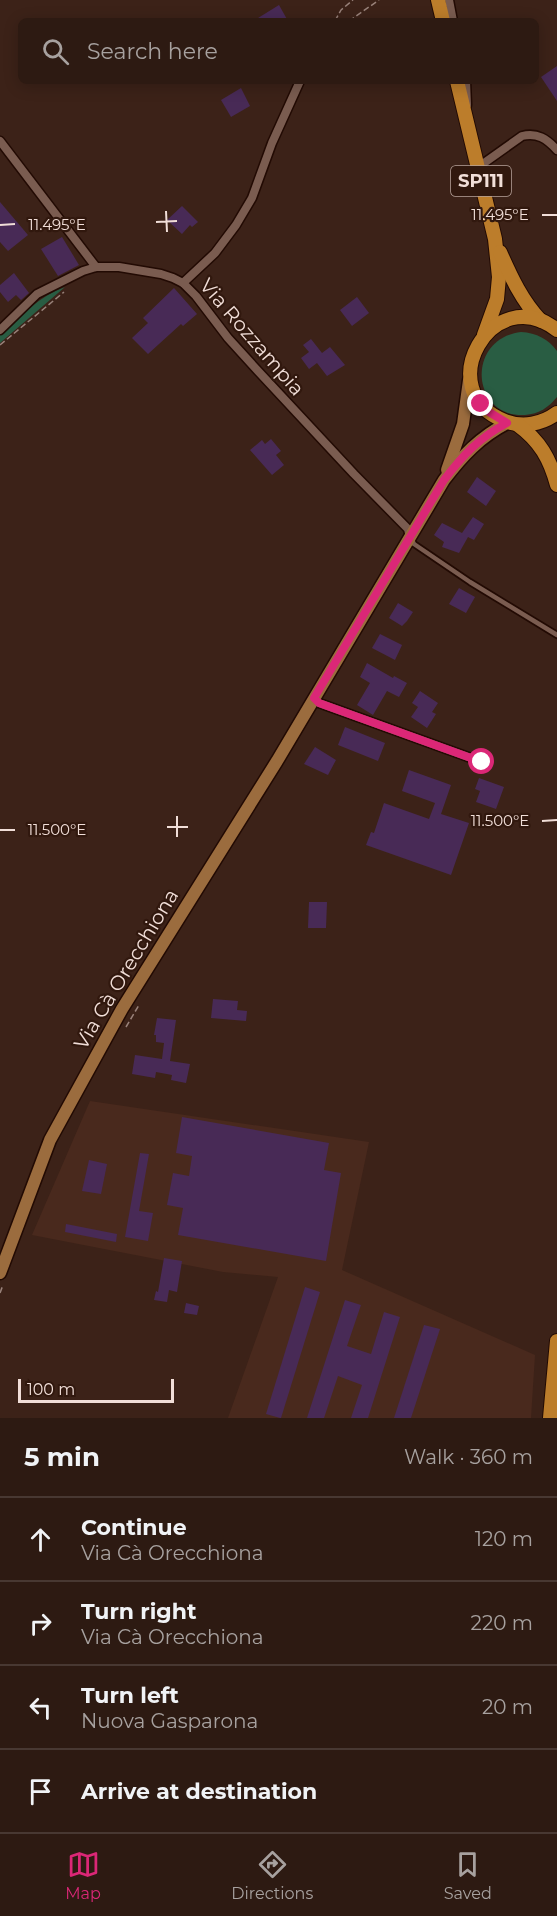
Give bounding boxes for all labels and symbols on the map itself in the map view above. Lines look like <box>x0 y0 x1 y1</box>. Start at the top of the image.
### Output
road number: SP111 <box>451 166 511 196</box>
text: 11.495°E <box>471 205 529 224</box>
text: 11.495°E <box>28 215 86 234</box>
street label: Via Rozzampia <box>195 274 309 400</box>
route end <box>467 390 493 416</box>
route start <box>468 748 494 774</box>
text: 11.500°E <box>471 811 529 830</box>
text: 11.500°E <box>28 820 86 839</box>
street label: Via Cà Orecchiona <box>69 885 183 1053</box>
scale bar <box>18 1376 174 1404</box>

